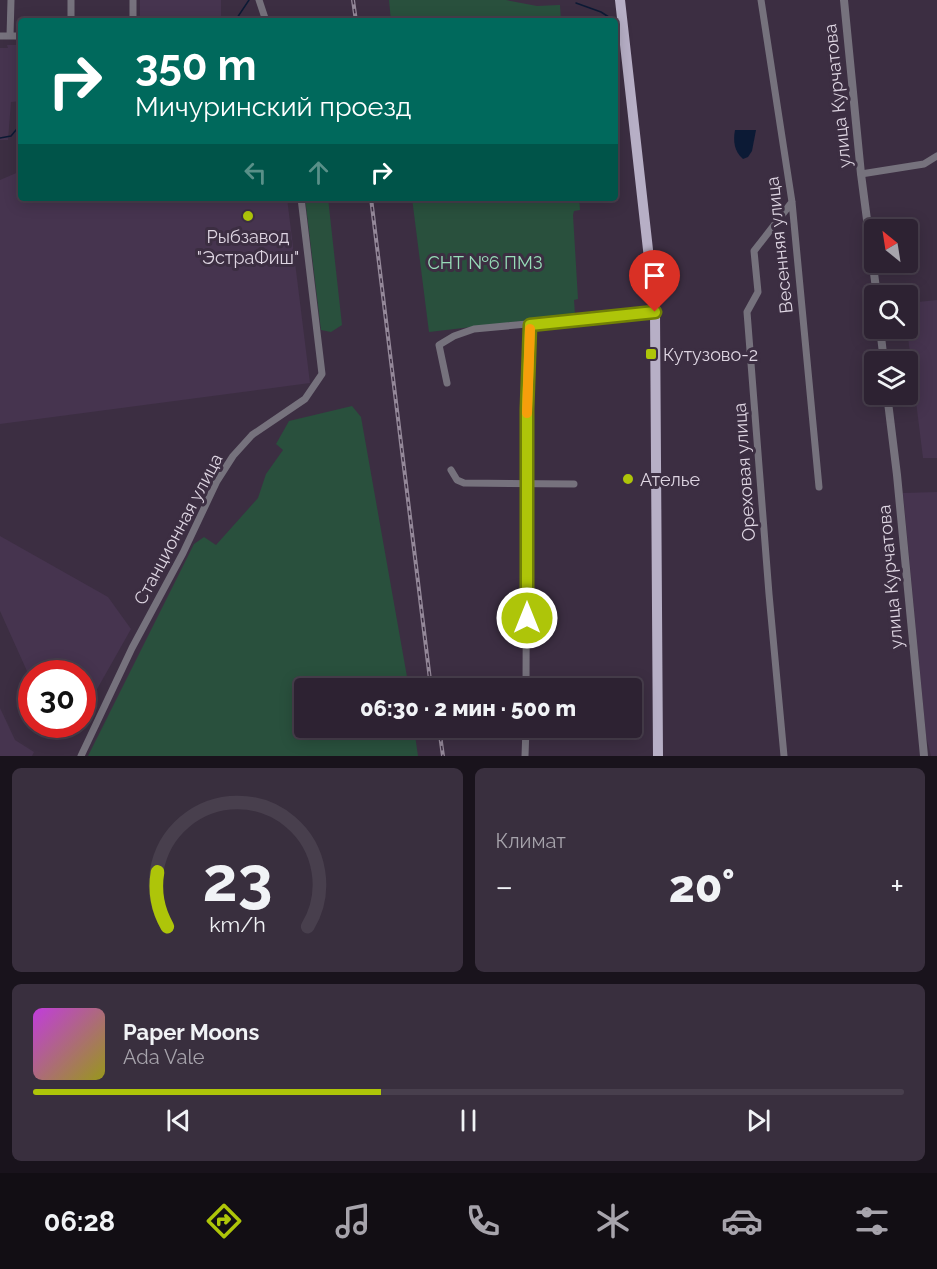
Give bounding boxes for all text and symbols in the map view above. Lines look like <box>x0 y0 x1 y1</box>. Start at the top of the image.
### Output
street label: улица Курчатова <box>819 23 855 169</box>
text: 350 m <box>135 41 257 90</box>
icon: right <box>36 42 114 120</box>
text: Мичуринский проезд <box>135 91 411 122</box>
icon: left <box>239 156 272 189</box>
icon: ahead <box>302 156 335 189</box>
icon: right <box>365 156 398 189</box>
street label: Весенняя улица <box>761 175 797 315</box>
marker: Рыбзавод "ЭстраФиш" <box>241 209 255 223</box>
north arrow <box>864 219 918 273</box>
map controls <box>864 219 918 405</box>
place label: Рыбзавод "ЭстраФиш" <box>197 226 299 268</box>
pin <box>629 250 680 312</box>
park label: СНТ №6 ПМЗ <box>427 252 543 273</box>
icon: arrive <box>638 259 671 292</box>
button: search <box>864 285 918 339</box>
place label: Кутузово-2 <box>663 344 758 365</box>
marker: Кутузово-2 <box>644 347 658 361</box>
button: layers <box>864 351 918 405</box>
street label: Ореховая улица <box>729 402 759 542</box>
street label: Станционная улица <box>129 450 227 608</box>
place label: Ателье <box>640 469 701 490</box>
marker: Ателье <box>621 472 635 486</box>
street label: улица Курчатова <box>873 504 907 650</box>
position arrow <box>495 586 559 650</box>
speed limit sign: 30 <box>18 660 96 738</box>
text: 06:30 · 2 мин · 500 m <box>360 695 576 721</box>
text: Климат <box>496 829 566 853</box>
text: 23 <box>202 842 272 916</box>
text: 20° <box>669 860 735 913</box>
text: − <box>496 867 513 906</box>
text: + <box>890 867 904 906</box>
text: km/h <box>209 912 266 937</box>
text: Paper Moons <box>123 1019 259 1045</box>
text: Ada Vale <box>123 1045 205 1069</box>
icon: previous <box>162 1104 195 1137</box>
icon: pause <box>452 1104 485 1137</box>
icon: next <box>742 1104 775 1137</box>
icon: directions <box>203 1200 245 1242</box>
icon: music <box>332 1200 374 1242</box>
icon: phone <box>462 1200 504 1242</box>
icon: climate <box>592 1200 634 1242</box>
icon: car <box>721 1200 763 1242</box>
icon: filters <box>851 1200 893 1242</box>
text: 06:28 <box>44 1206 115 1237</box>

